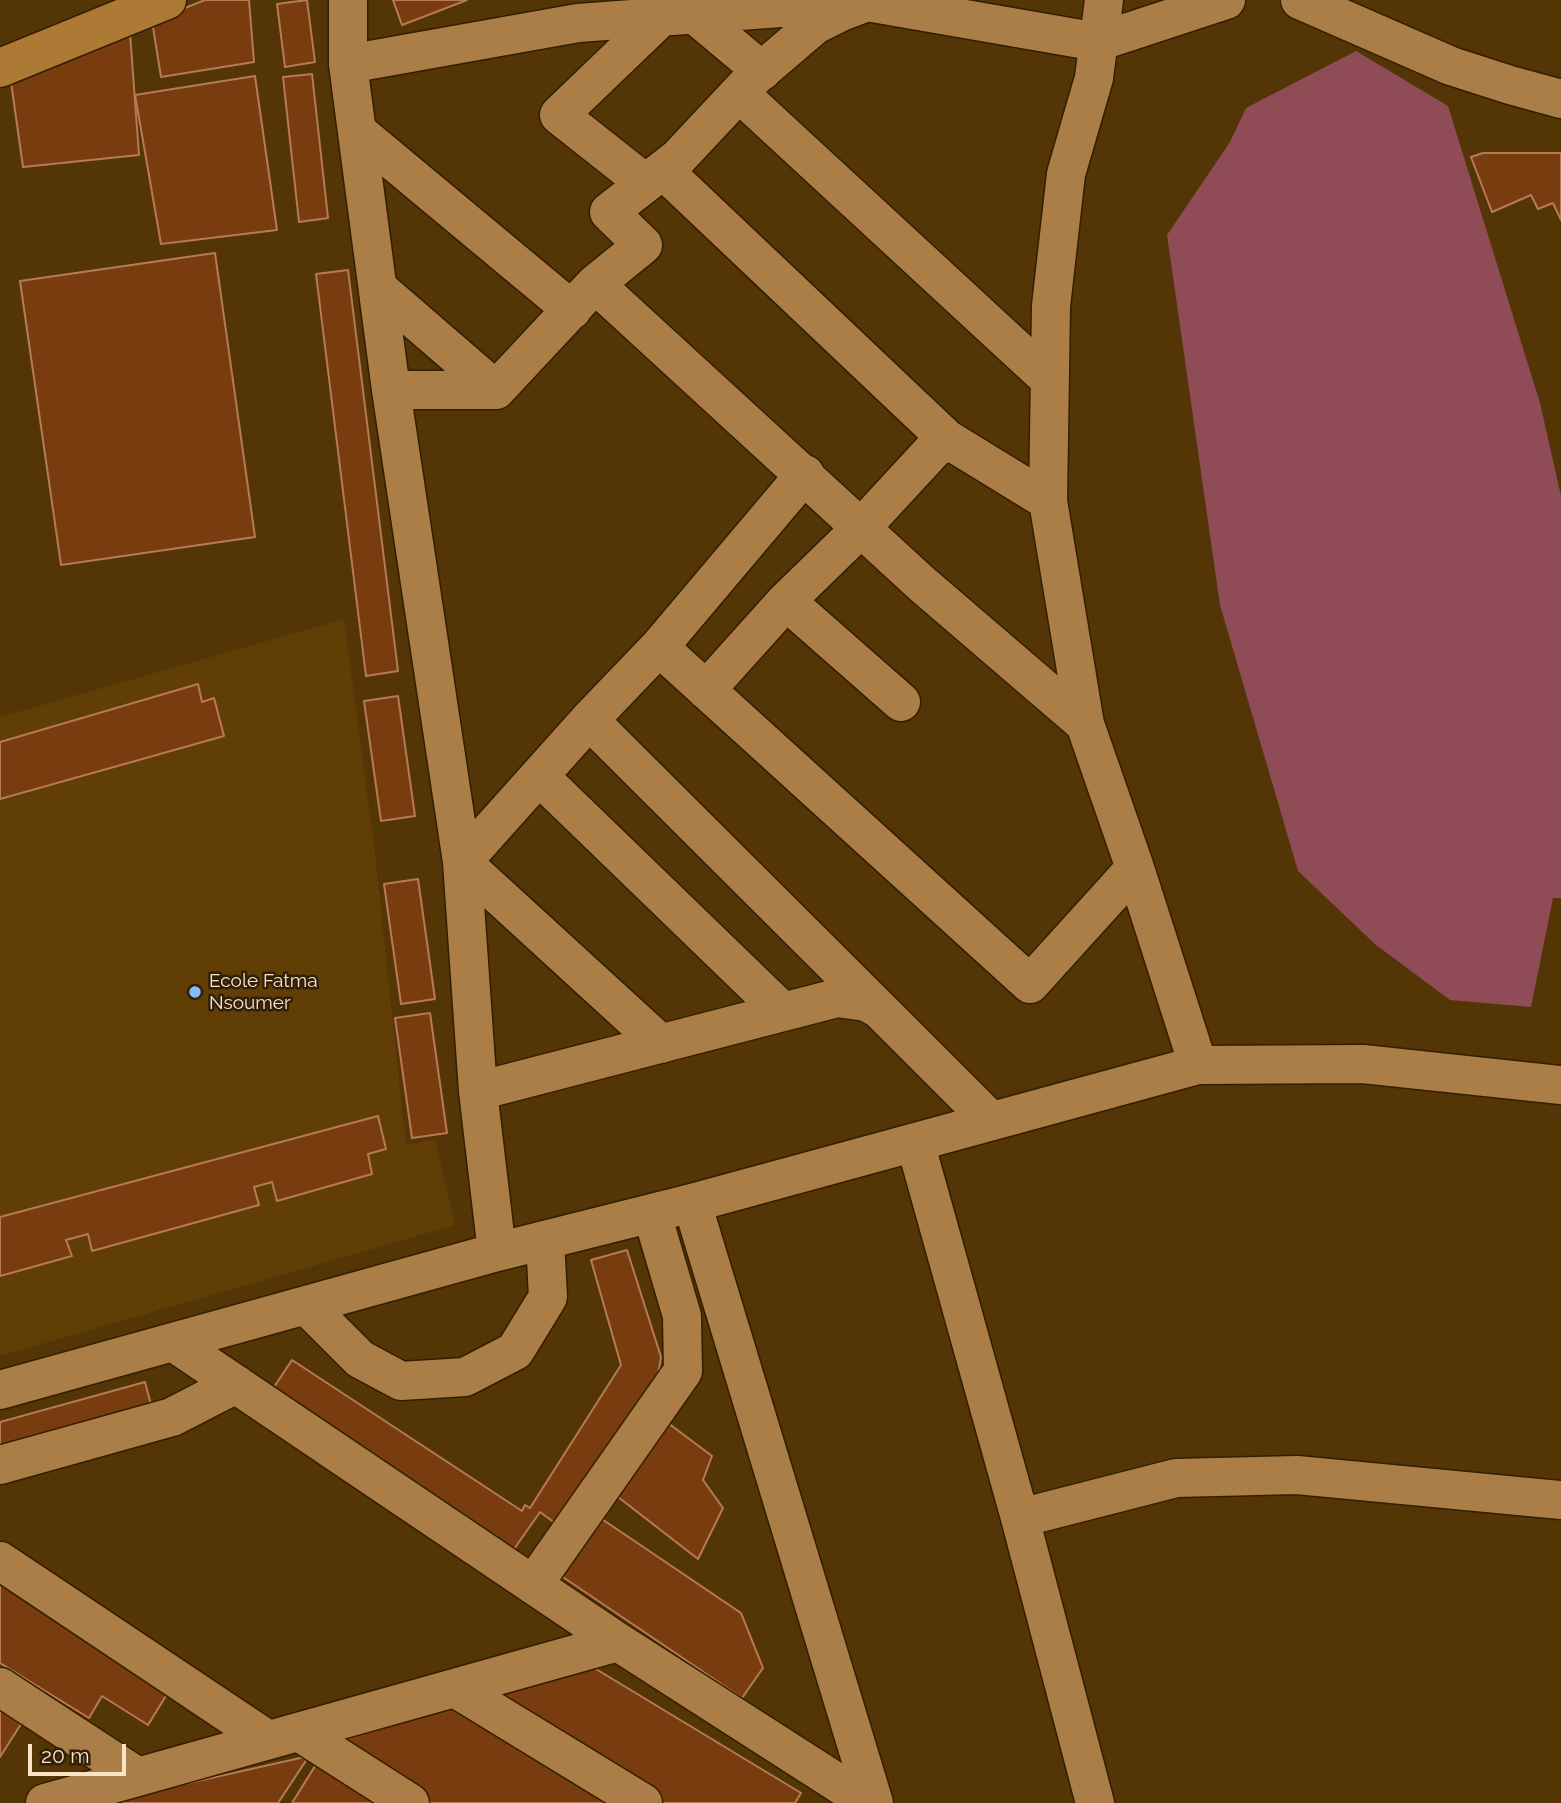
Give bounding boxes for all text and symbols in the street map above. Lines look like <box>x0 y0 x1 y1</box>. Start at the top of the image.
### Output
place label: Ecole Fatma Nsoumer <box>209 970 317 1014</box>
marker: Ecole Fatma Nsoumer <box>187 984 203 1000</box>
scale bar <box>32 1730 130 1774</box>
text: 20 m <box>41 1743 89 1768</box>

